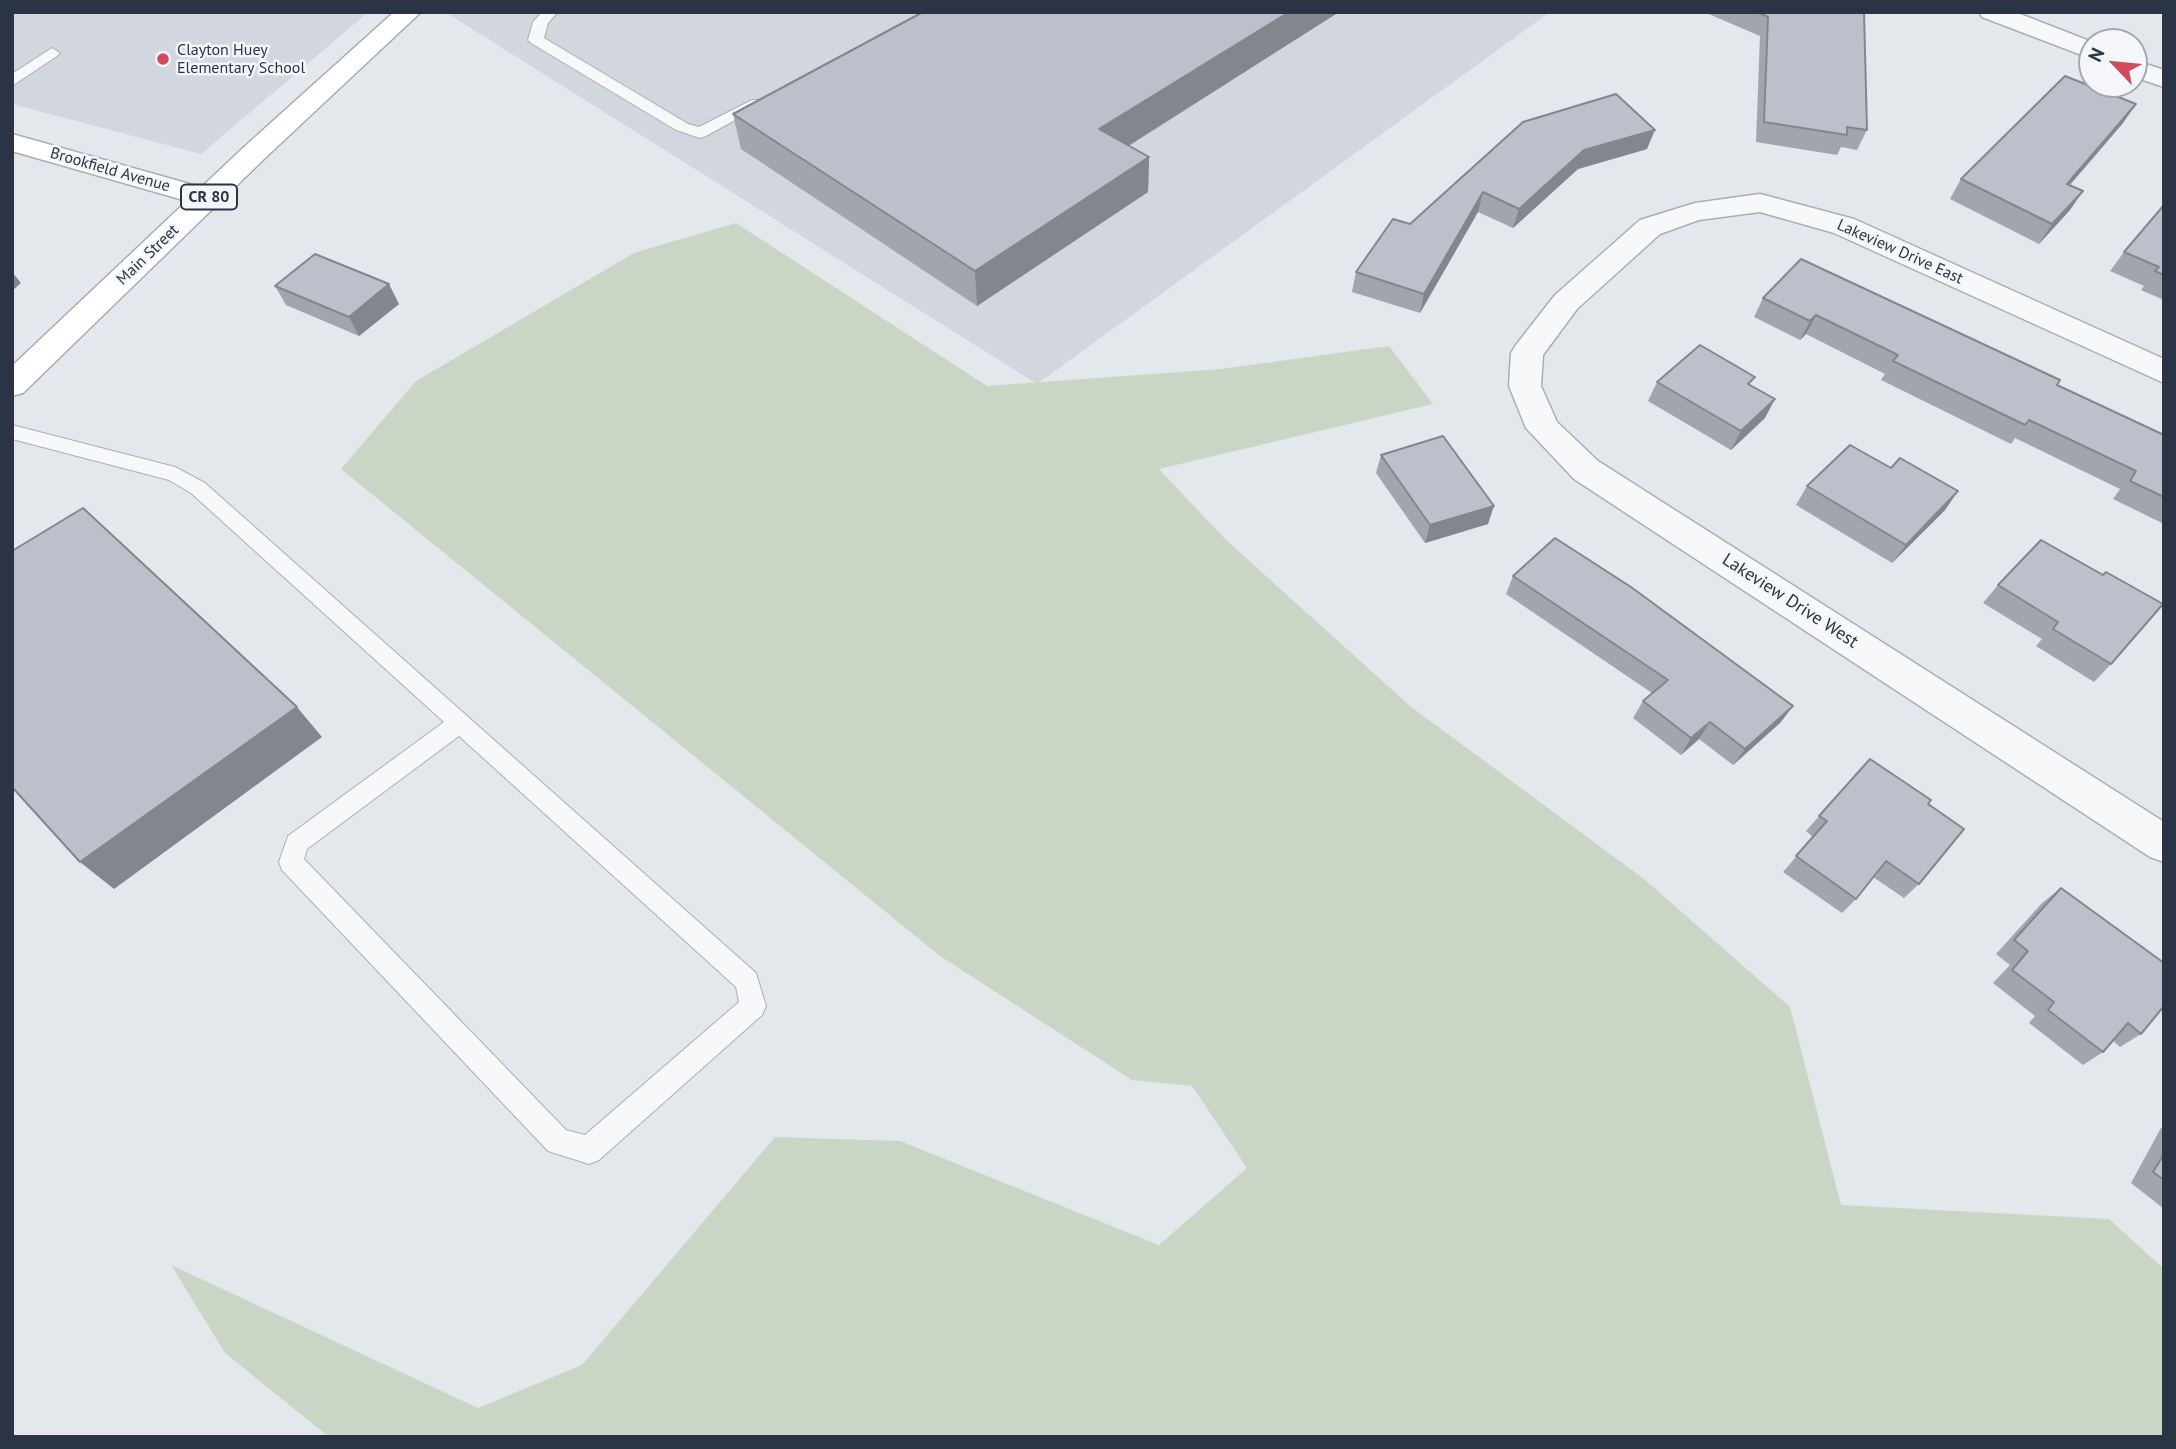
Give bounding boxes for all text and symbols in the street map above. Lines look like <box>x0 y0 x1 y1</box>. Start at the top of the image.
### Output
north arrow <box>2078 28 2148 98</box>
place label: Clayton Huey Elementary School <box>177 40 305 78</box>
text: N <box>2082 44 2109 66</box>
marker: Clayton Huey Elementary School <box>155 51 171 67</box>
street label: Brookfield Avenue <box>48 144 172 196</box>
road number: CR 80 <box>181 184 237 210</box>
street label: Lakeview Drive East <box>1834 216 1966 288</box>
street label: Main Street <box>113 221 183 289</box>
street label: Lakeview Drive West <box>1718 549 1862 653</box>

